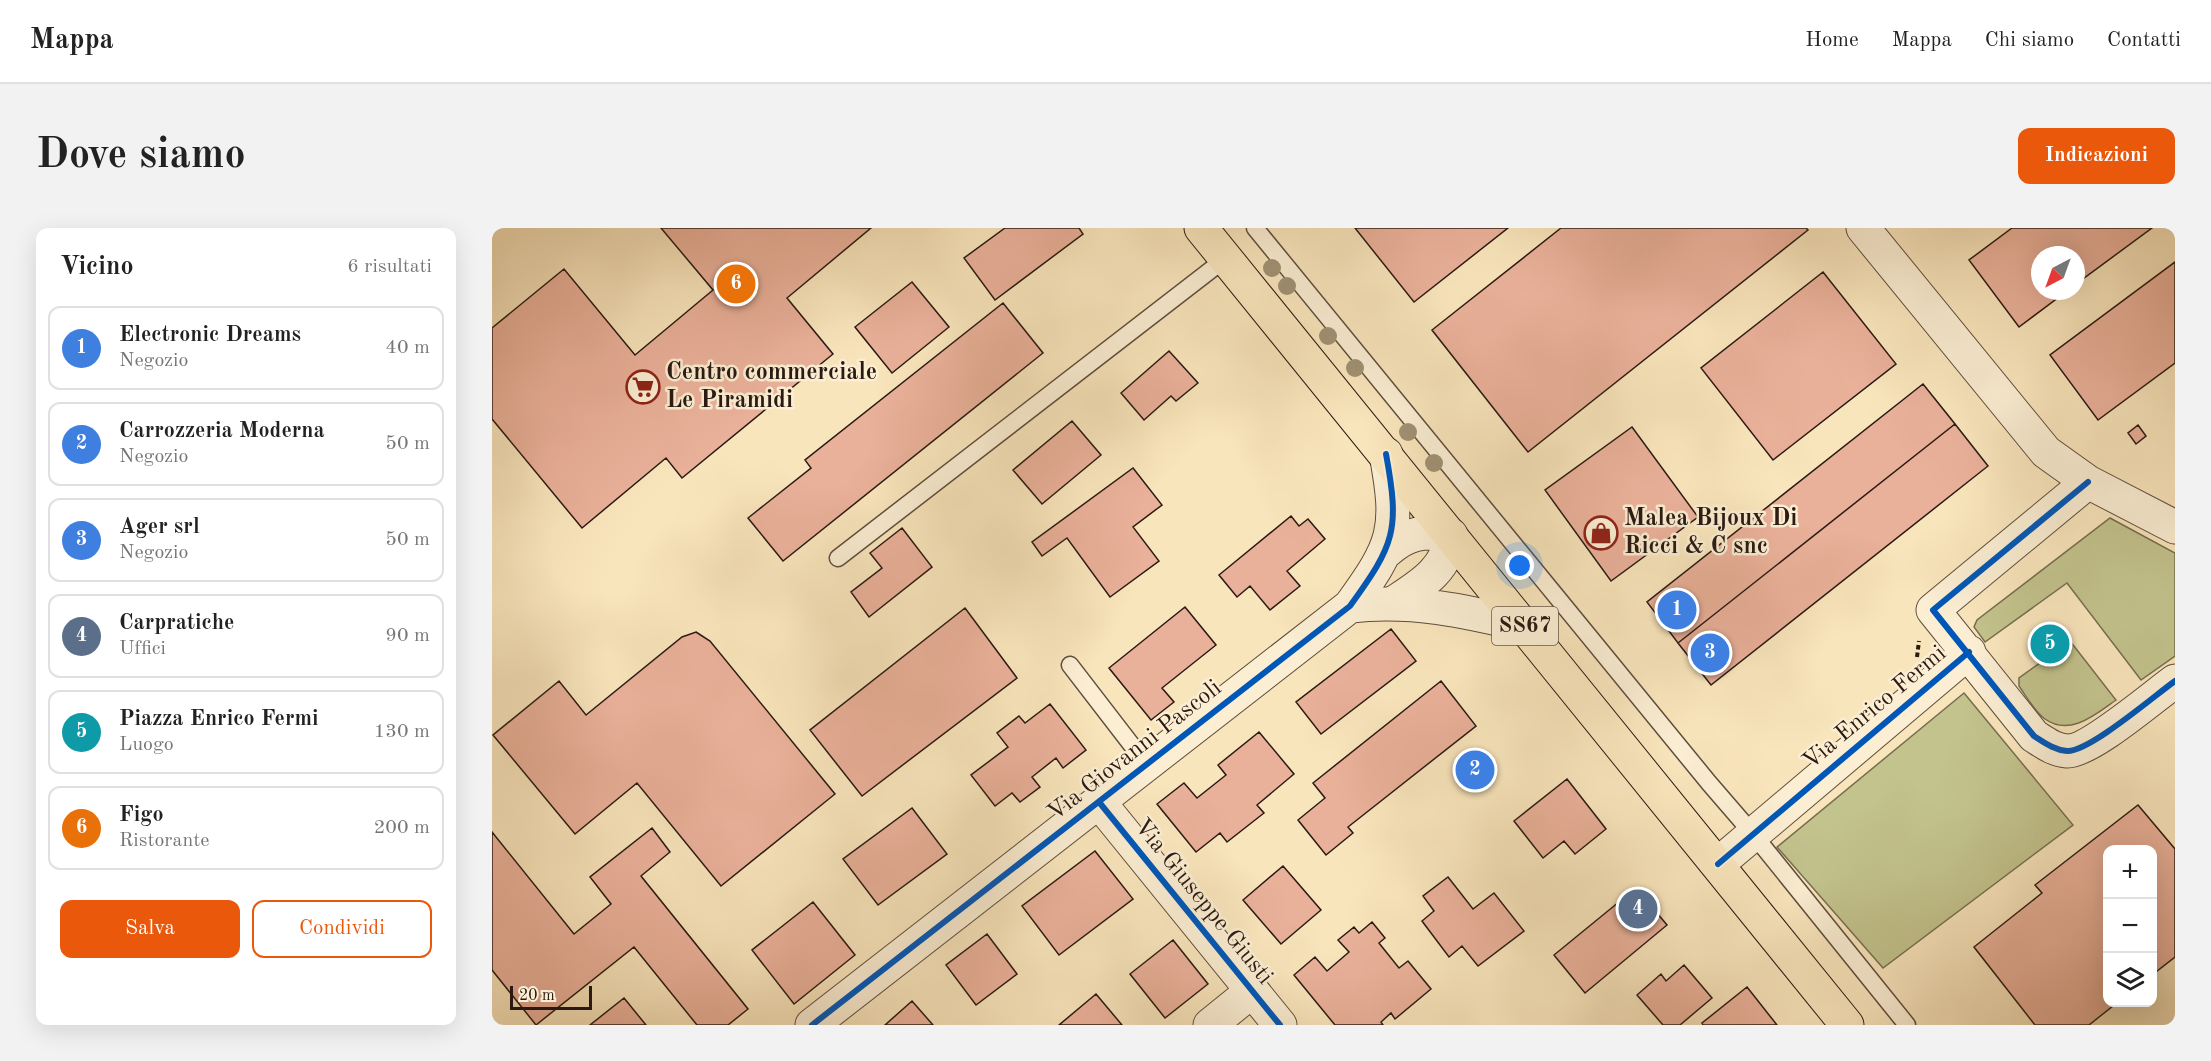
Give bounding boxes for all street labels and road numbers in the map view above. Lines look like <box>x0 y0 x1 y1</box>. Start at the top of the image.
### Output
road number: SS67 <box>1492 607 1558 645</box>
street label: Via Enrico Fermi <box>1799 641 1951 775</box>
street label: Via Giovanni Pascoli <box>1044 676 1226 826</box>
street label: Via Giuseppe Giusti <box>1129 815 1277 989</box>

